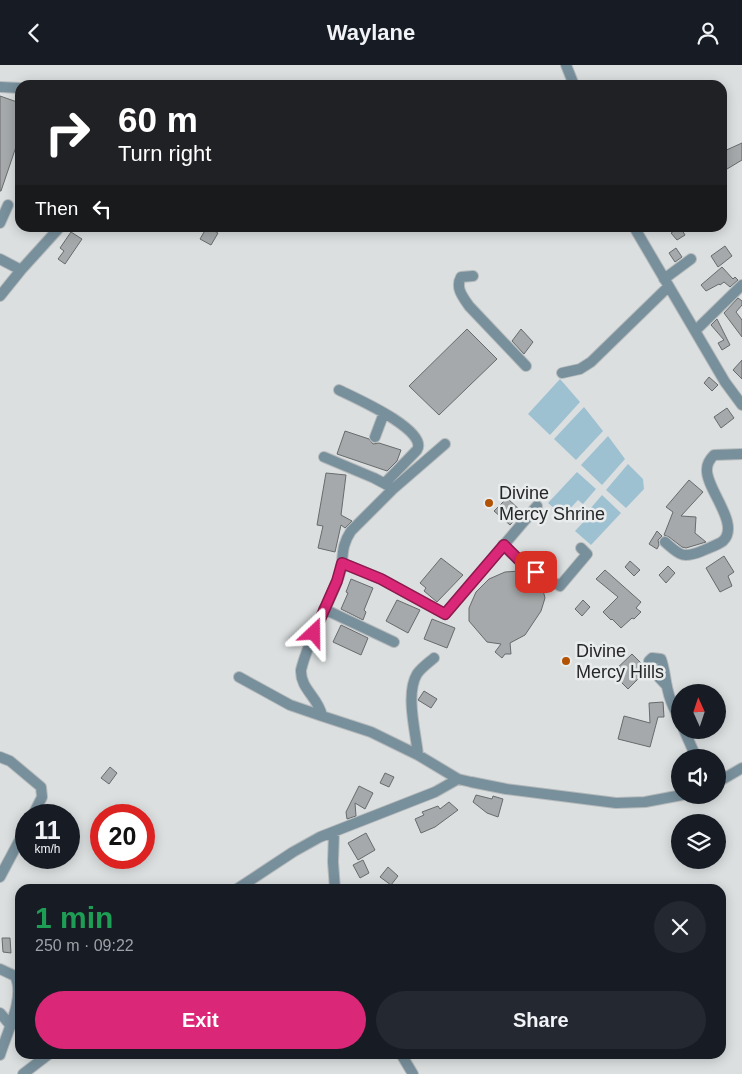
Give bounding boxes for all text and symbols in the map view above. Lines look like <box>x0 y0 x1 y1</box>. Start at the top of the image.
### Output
icon: back <box>20 19 48 47</box>
icon: person <box>694 19 722 47</box>
text: Waylane <box>327 20 415 45</box>
icon: right <box>35 100 100 165</box>
text: 60 m <box>118 100 198 139</box>
text: Turn right <box>118 141 211 166</box>
icon: left <box>88 195 116 223</box>
text: Then <box>35 198 78 219</box>
place label: Divine Mercy Shrine <box>499 483 605 524</box>
marker: Divine Mercy Shrine <box>483 497 495 509</box>
pin <box>515 551 557 593</box>
icon: arrive <box>522 558 550 586</box>
position arrow <box>287 606 339 658</box>
place label: Divine Mercy Hills <box>576 641 664 682</box>
marker: Divine Mercy Hills <box>560 655 572 667</box>
north arrow <box>671 684 726 739</box>
map controls <box>671 684 726 869</box>
button: sound <box>671 749 726 804</box>
speed limit sign: 20 <box>90 804 155 869</box>
button: layers <box>671 814 726 869</box>
text: 11 <box>34 816 61 844</box>
text: km/h <box>34 842 61 856</box>
text: 1 min <box>35 901 113 934</box>
button: close <box>654 901 706 953</box>
text: 250 m · 09:22 <box>35 937 134 954</box>
button: Exit <box>35 991 366 1049</box>
button: Share <box>376 991 706 1049</box>

